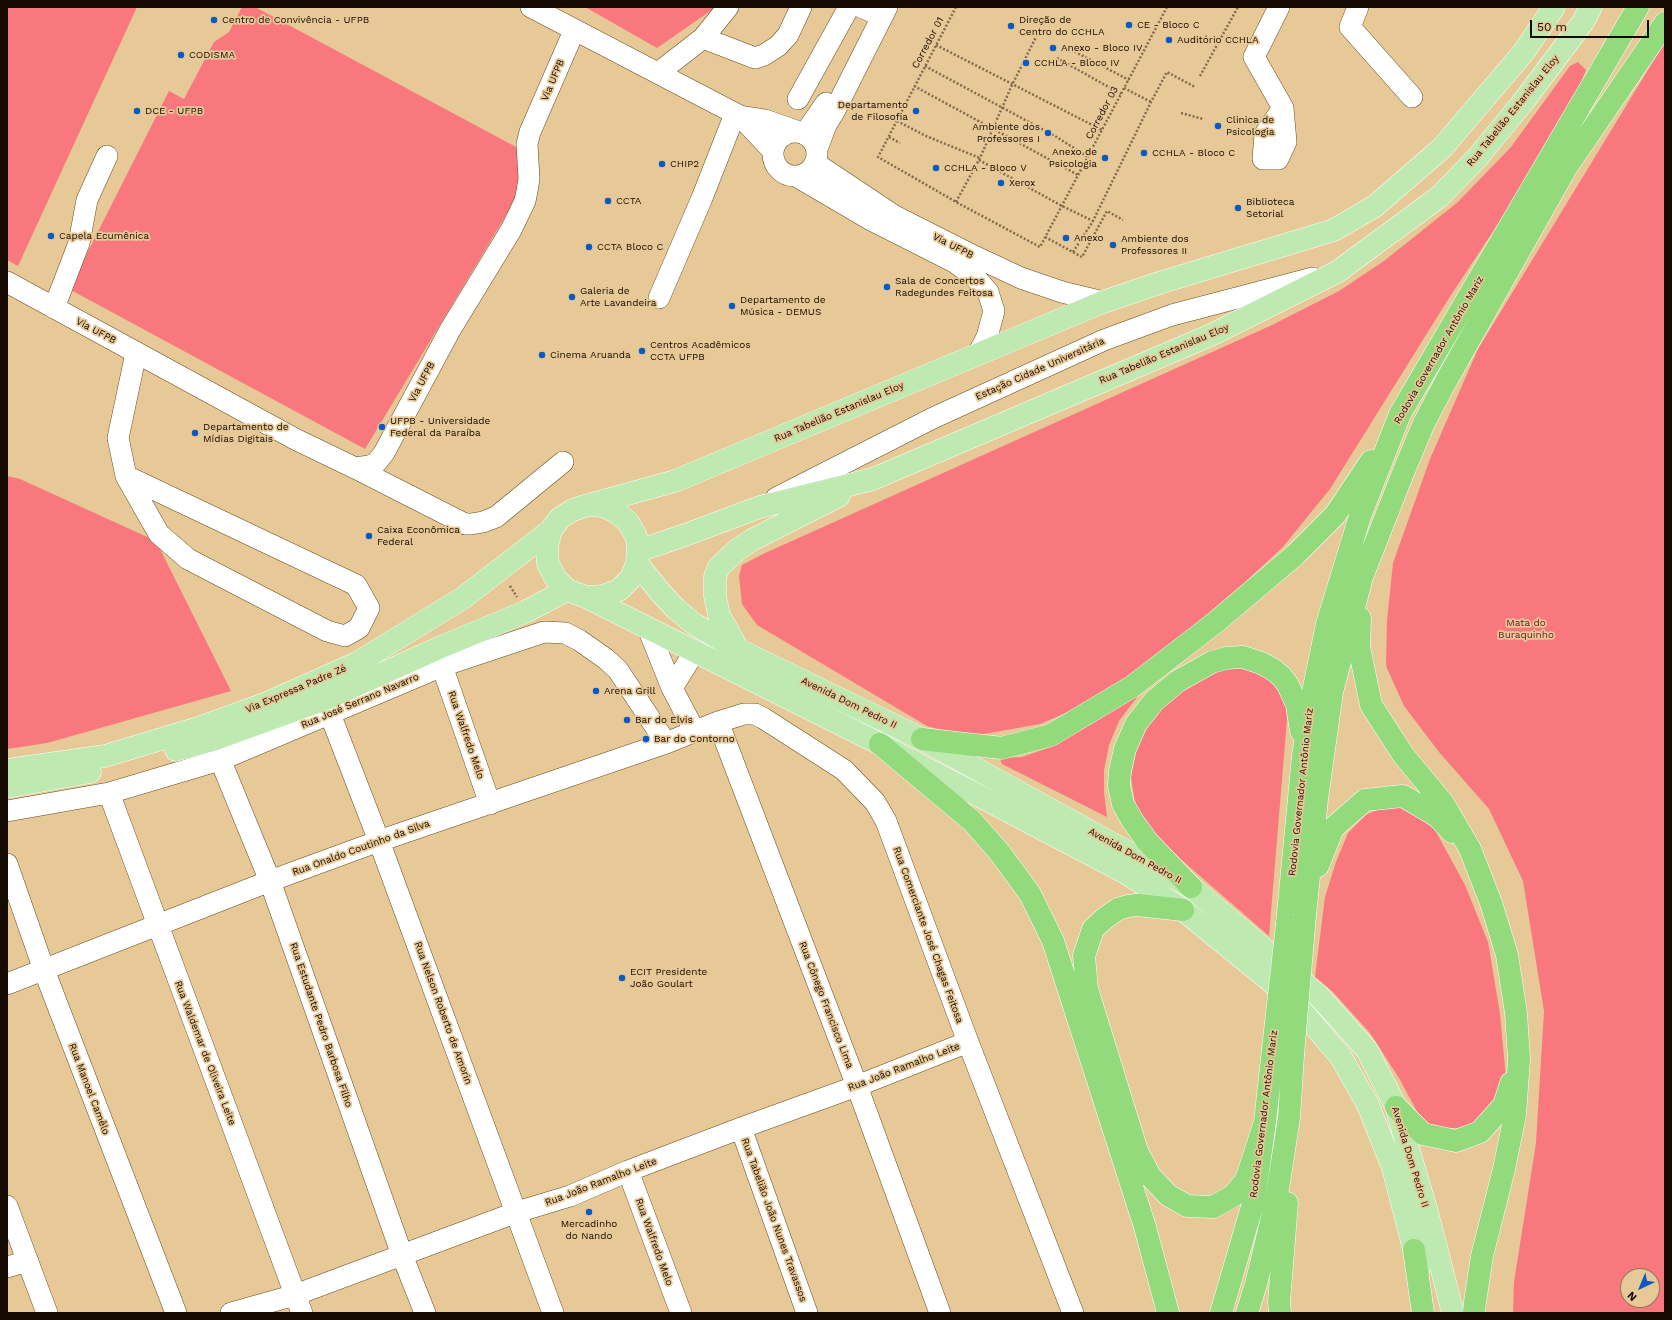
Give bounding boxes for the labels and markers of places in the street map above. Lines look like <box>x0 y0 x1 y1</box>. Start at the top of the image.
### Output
place label: Centro de Convivência - UFPB <box>222 14 369 26</box>
place label: Direção de Centro do CCHLA <box>1019 14 1105 38</box>
marker: Centro de Convivência - UFPB <box>209 15 219 25</box>
place label: CE - Bloco C <box>1137 19 1200 31</box>
marker: CE - Bloco C <box>1124 20 1134 30</box>
marker: Direção de Centro do CCHLA <box>1006 21 1016 31</box>
place label: Auditório CCHLA <box>1177 34 1259 46</box>
marker: Auditório CCHLA <box>1164 35 1174 45</box>
place label: Anexo - Bloco IV <box>1061 42 1142 54</box>
marker: Anexo - Bloco IV <box>1048 43 1058 53</box>
place label: CODISMA <box>189 49 235 61</box>
marker: CODISMA <box>176 50 186 60</box>
place label: CCHLA - Bloco IV <box>1034 57 1120 69</box>
marker: CCHLA - Bloco IV <box>1021 58 1031 68</box>
place label: Departamento de Filosofia <box>838 99 908 122</box>
place label: DCE - UFPB <box>145 105 203 117</box>
marker: DCE - UFPB <box>132 106 142 116</box>
marker: Departamento de Filosofia <box>911 106 921 116</box>
place label: Clinica de Psicologia <box>1226 114 1274 138</box>
place label: Ambiente dos Professores I <box>972 121 1040 144</box>
marker: Clinica de Psicologia <box>1213 121 1223 131</box>
marker: Ambiente dos Professores I <box>1043 128 1053 138</box>
place label: Anexo de Psicologia <box>1049 146 1097 170</box>
place label: CCHLA - Bloco C <box>1152 147 1235 159</box>
marker: CCHLA - Bloco C <box>1139 148 1149 158</box>
marker: Anexo de Psicologia <box>1100 153 1110 163</box>
place label: CHIP2 <box>670 158 699 170</box>
marker: CHIP2 <box>657 159 667 169</box>
place label: CCHLA - Bloco V <box>944 162 1027 174</box>
marker: CCHLA - Bloco V <box>931 163 941 173</box>
place label: Xerox <box>1009 177 1035 189</box>
marker: Xerox <box>996 178 1006 188</box>
place label: CCTA <box>616 195 641 207</box>
marker: CCTA <box>603 196 613 206</box>
place label: Biblioteca Setorial <box>1246 196 1294 220</box>
marker: Biblioteca Setorial <box>1233 203 1243 213</box>
place label: Capela Ecumênica <box>59 230 149 242</box>
marker: Capela Ecumênica <box>46 231 56 241</box>
place label: Anexo <box>1074 232 1103 244</box>
marker: Anexo <box>1061 233 1071 243</box>
place label: Ambiente dos Professores II <box>1121 233 1189 256</box>
marker: Ambiente dos Professores II <box>1108 240 1118 250</box>
place label: CCTA Bloco C <box>597 241 663 253</box>
marker: CCTA Bloco C <box>584 242 594 252</box>
place label: Sala de Concertos Radegundes Feitosa <box>895 275 993 298</box>
marker: Sala de Concertos Radegundes Feitosa <box>882 282 892 292</box>
place label: Galeria de Arte Lavandeira <box>580 285 656 308</box>
marker: Galeria de Arte Lavandeira <box>567 292 577 302</box>
place label: Departamento de Música - DEMUS <box>740 294 826 318</box>
marker: Departamento de Música - DEMUS <box>727 301 737 311</box>
place label: Centros Acadêmicos CCTA UFPB <box>650 339 750 362</box>
marker: Centros Acadêmicos CCTA UFPB <box>637 346 647 356</box>
place label: Cinema Aruanda <box>550 349 631 361</box>
marker: Cinema Aruanda <box>537 350 547 360</box>
place label: UFPB - Universidade Federal da Paraíba <box>390 415 490 438</box>
place label: Departamento de Mídias Digitais <box>203 421 289 444</box>
marker: UFPB - Universidade Federal da Paraíba <box>377 422 387 432</box>
marker: Departamento de Mídias Digitais <box>190 428 200 438</box>
place label: Caixa Econômica Federal <box>377 524 460 548</box>
marker: Caixa Econômica Federal <box>364 531 374 541</box>
place label: Arena Grill <box>604 685 656 697</box>
marker: Arena Grill <box>591 686 601 696</box>
place label: Bar do Elvis <box>635 714 693 726</box>
marker: Bar do Elvis <box>622 715 632 725</box>
place label: Bar do Contorno <box>654 733 735 745</box>
marker: Bar do Contorno <box>641 734 651 744</box>
place label: ECIT Presidente João Goulart <box>630 966 707 990</box>
marker: ECIT Presidente João Goulart <box>617 973 627 983</box>
marker: Mercadinho do Nando <box>584 1207 594 1217</box>
place label: Mercadinho do Nando <box>561 1218 617 1242</box>

